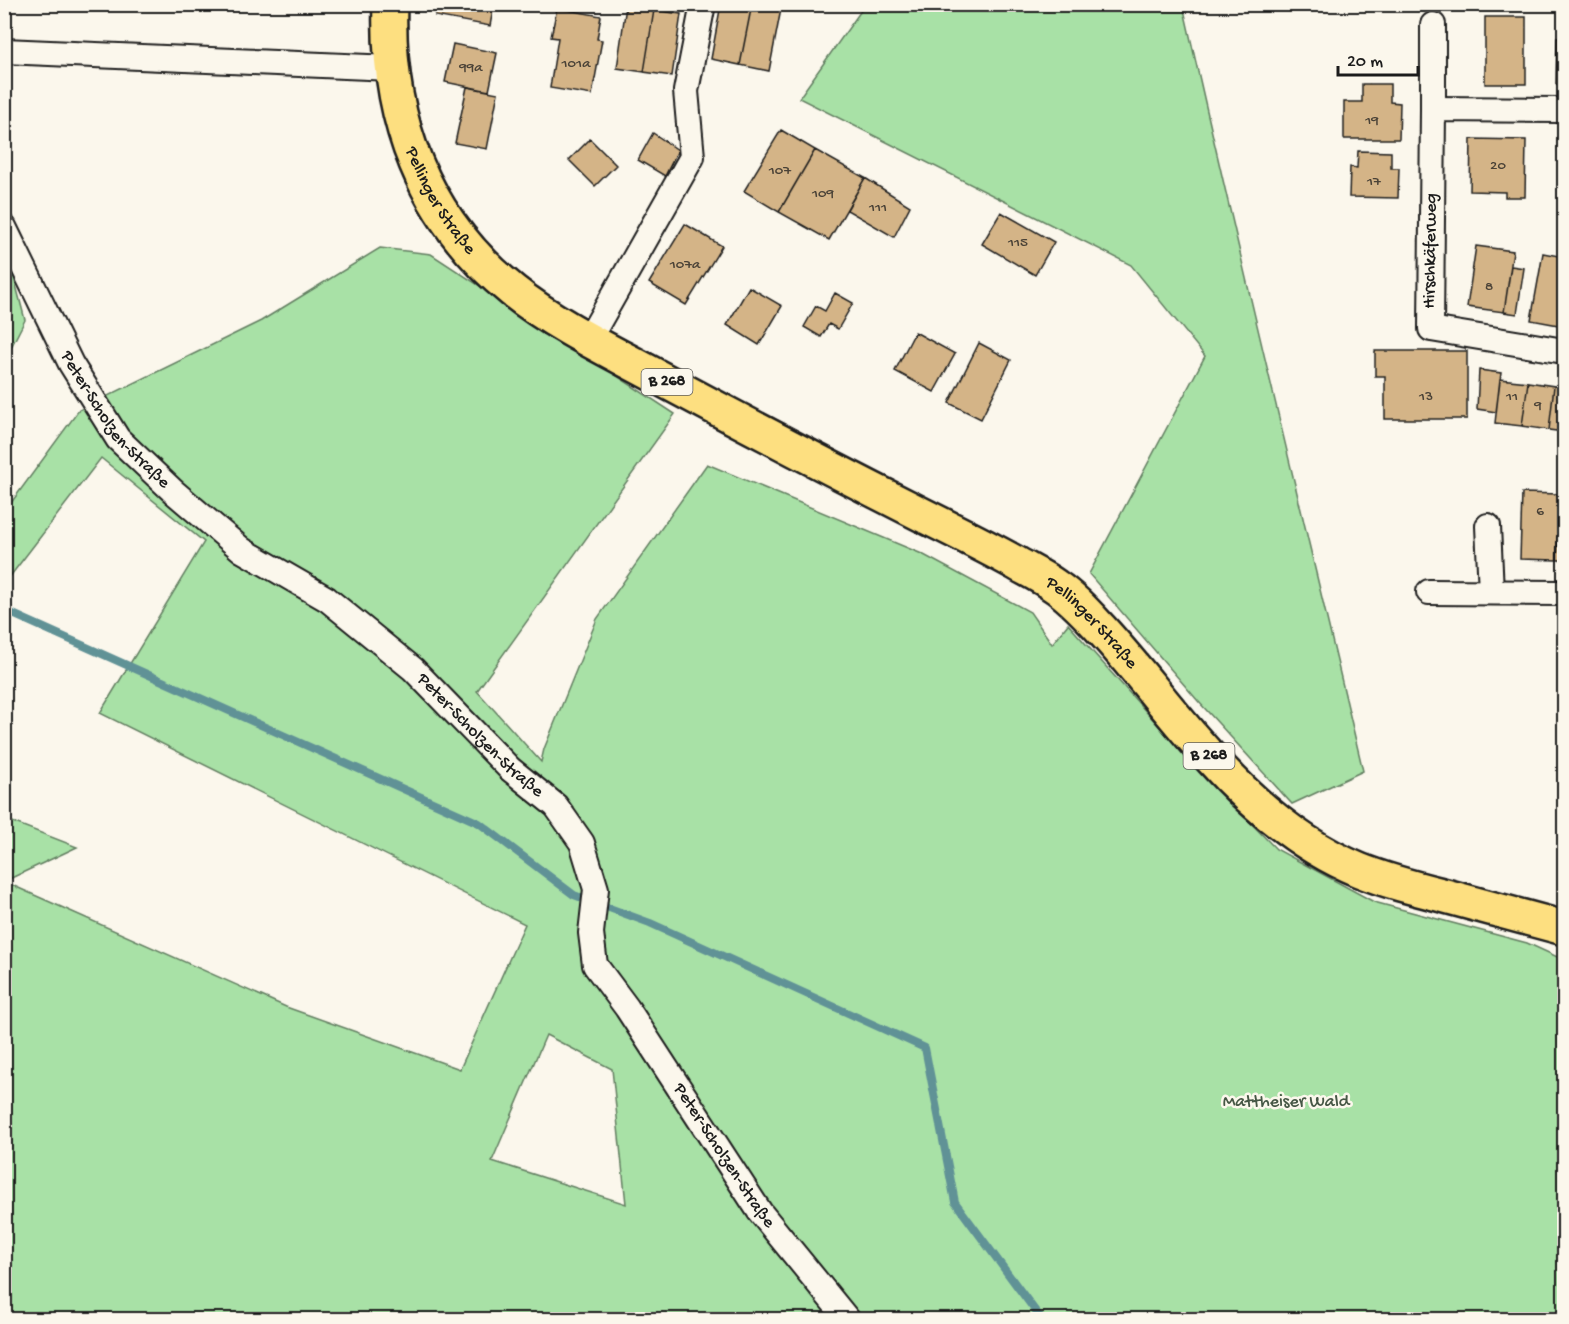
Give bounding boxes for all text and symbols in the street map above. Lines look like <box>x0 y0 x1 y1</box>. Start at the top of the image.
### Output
scale bar <box>1338 39 1418 77</box>
text: 20 m <box>1347 52 1383 73</box>
house number: 101a <box>561 55 591 73</box>
house number: 99a <box>458 59 483 77</box>
house number: 19 <box>1364 112 1379 130</box>
street label: Pellinger Straße <box>400 143 480 260</box>
house number: 20 <box>1490 157 1506 175</box>
house number: 107 <box>768 162 792 180</box>
house number: 17 <box>1366 173 1382 191</box>
house number: 109 <box>811 185 835 203</box>
street label: Hirschkäferweg <box>1419 193 1443 309</box>
house number: 111 <box>868 199 887 217</box>
house number: 115 <box>1007 234 1028 252</box>
house number: 107a <box>669 256 701 274</box>
house number: 8 <box>1485 278 1493 296</box>
street label: Peter-Scholzen-Straße <box>55 347 175 494</box>
road number: B 268 <box>642 369 692 395</box>
house number: 13 <box>1418 388 1433 406</box>
house number: 11 <box>1505 388 1518 406</box>
house number: 9 <box>1533 397 1542 415</box>
house number: 6 <box>1536 503 1544 521</box>
street label: Pellinger Straße <box>1041 572 1142 674</box>
street label: Peter-Scholzen-Straße <box>412 668 548 803</box>
road number: B 268 <box>1184 743 1234 769</box>
street label: Peter-Scholzen-Straße <box>668 1079 780 1233</box>
park label: Mattheiser Wald <box>1223 1092 1351 1113</box>

